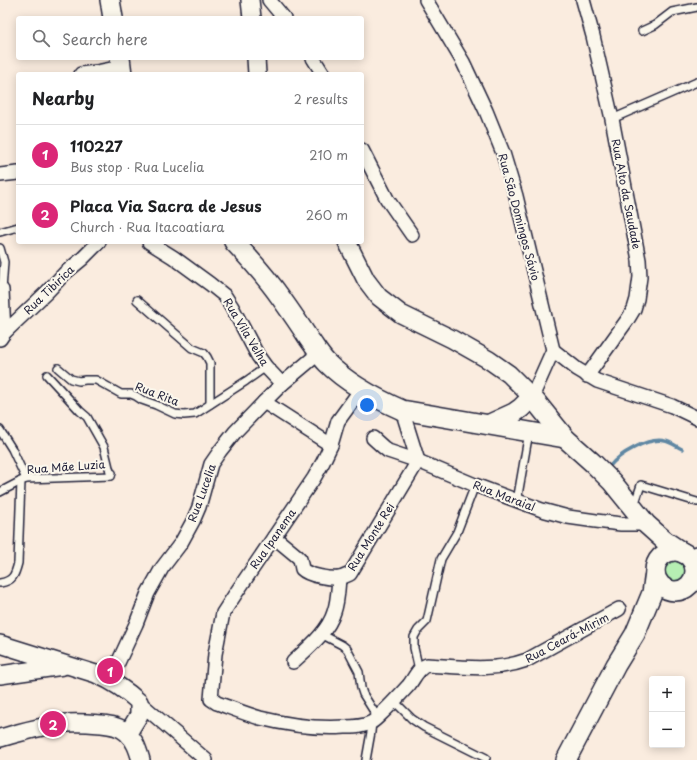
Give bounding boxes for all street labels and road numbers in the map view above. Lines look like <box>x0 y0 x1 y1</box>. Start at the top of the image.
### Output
street label: Rua Alto da Saudade <box>607 137 646 251</box>
street label: Rua São Domingos Sávio <box>494 151 545 282</box>
street label: Rua Tibirica <box>20 261 78 318</box>
street label: Rua Vila Velha <box>219 295 273 369</box>
street label: Rua Rita <box>133 377 182 410</box>
street label: Rua Mãe Luzia <box>26 455 106 478</box>
street label: Rua Lucelia <box>183 461 220 524</box>
street label: Rua Maraial <box>470 476 538 515</box>
street label: Rua Monte Rei <box>343 499 398 574</box>
street label: Rua Ipanema <box>245 505 300 572</box>
street label: Rua Ceará-Mirim <box>522 608 612 667</box>

